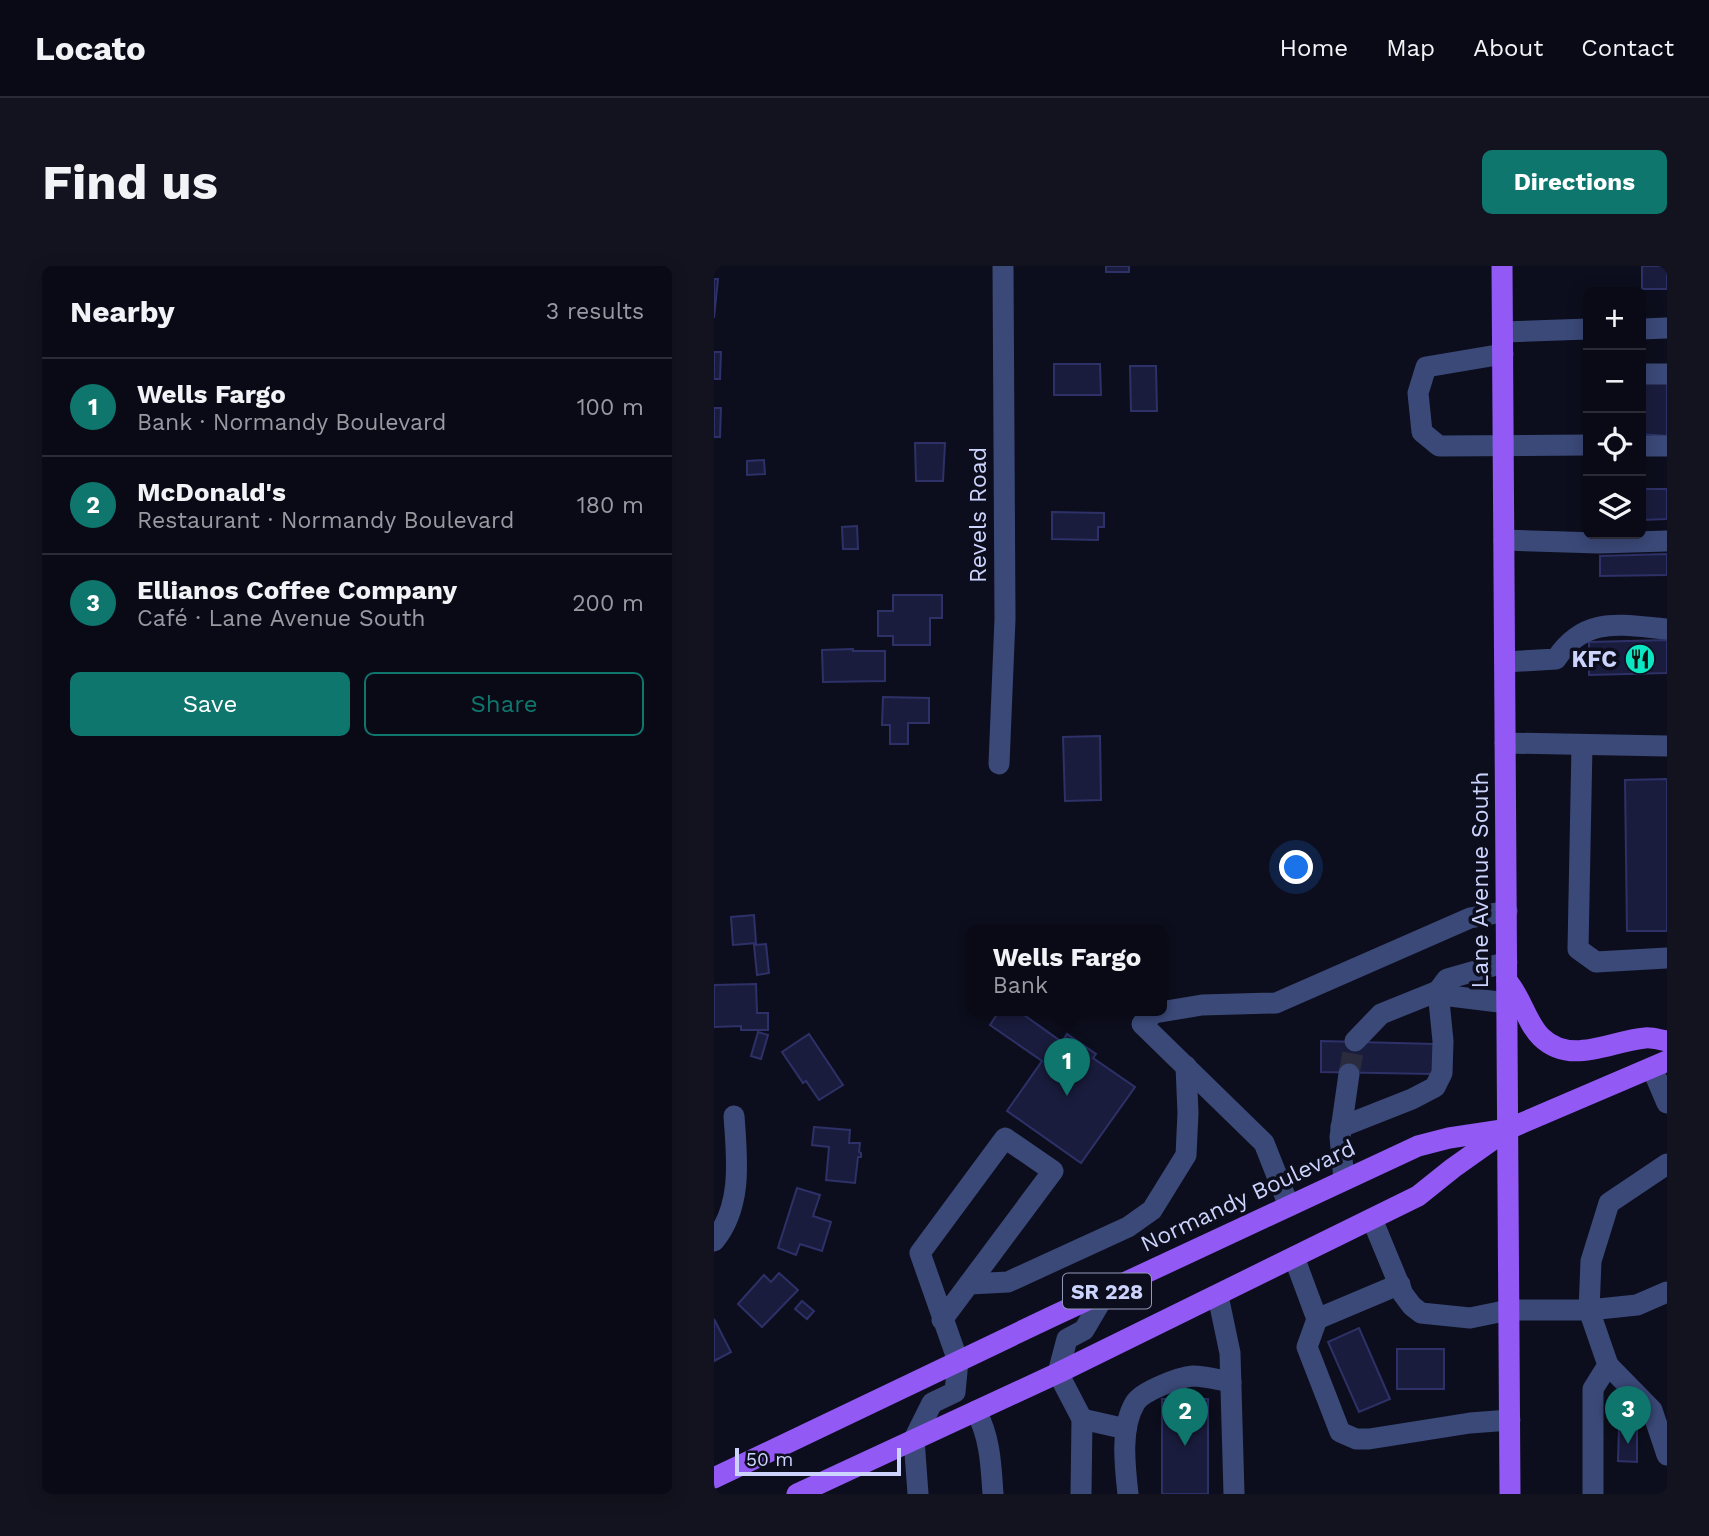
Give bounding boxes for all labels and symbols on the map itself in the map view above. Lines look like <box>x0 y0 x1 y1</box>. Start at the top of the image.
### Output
street label: Revels Road <box>965 447 992 583</box>
restaurant icon: KFC <box>1623 642 1657 676</box>
place label: KFC <box>1571 646 1617 673</box>
street label: Lane Avenue South <box>1467 771 1494 989</box>
your location <box>1279 850 1313 884</box>
pin: 1 <box>1044 1038 1090 1096</box>
street label: Normandy Boulevard <box>1136 1134 1360 1258</box>
road number: SR 228 <box>1063 1273 1151 1308</box>
pin: 3 <box>1605 1386 1651 1444</box>
pin: 2 <box>1162 1388 1208 1446</box>
scale bar <box>735 1445 901 1477</box>

